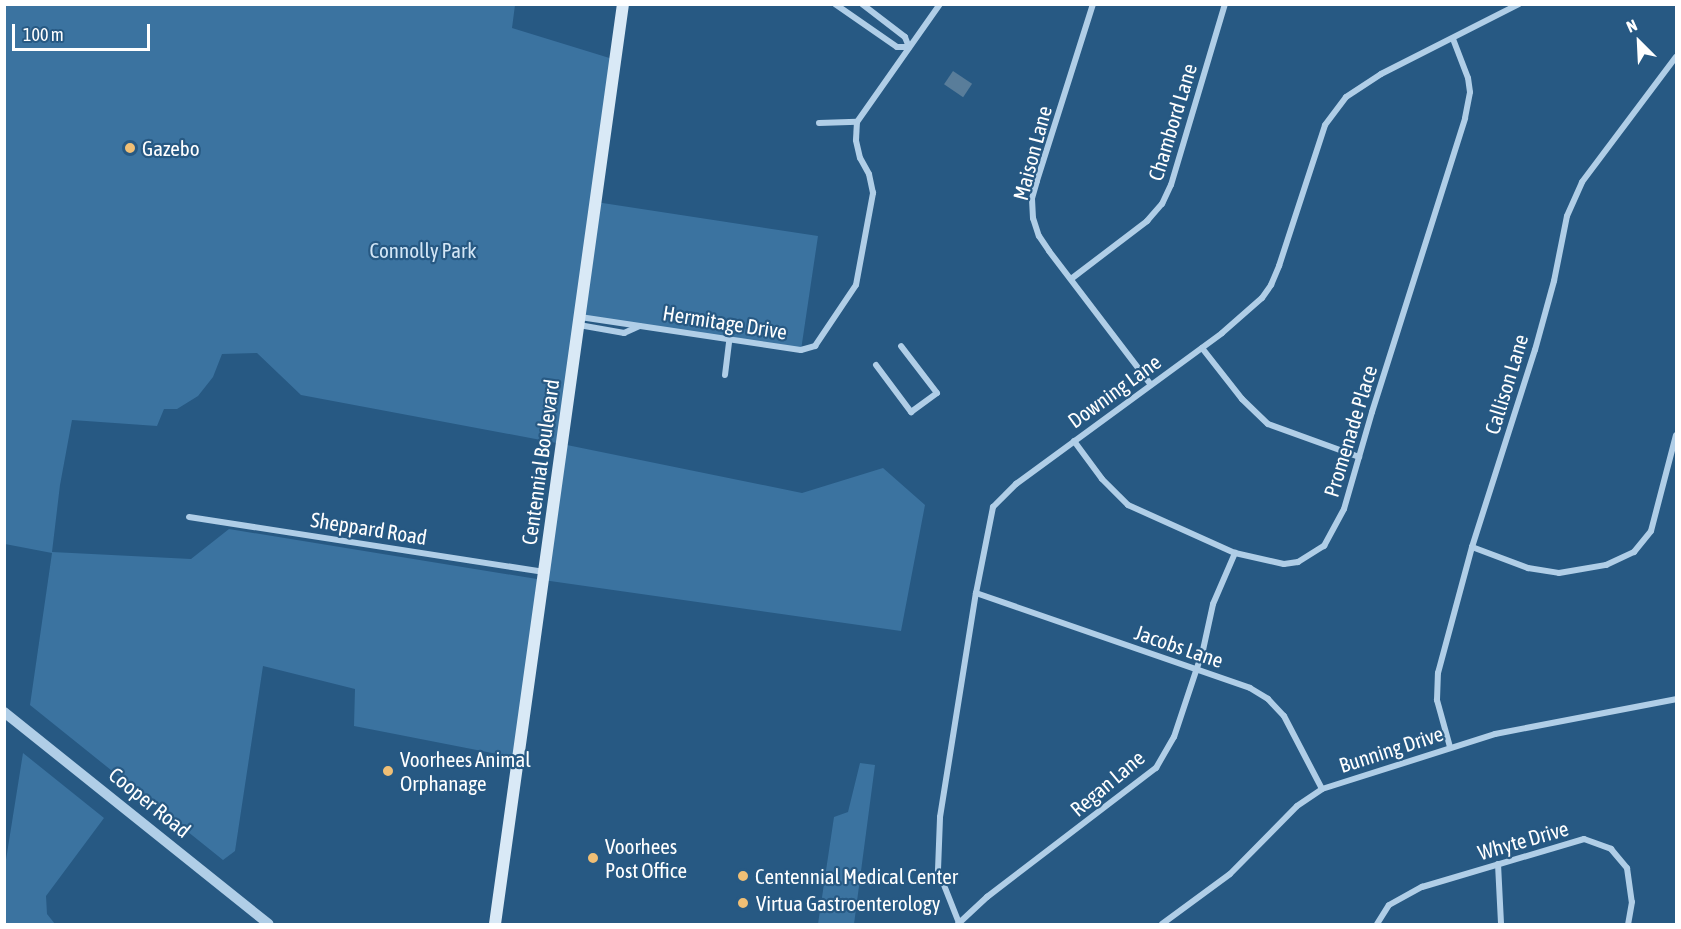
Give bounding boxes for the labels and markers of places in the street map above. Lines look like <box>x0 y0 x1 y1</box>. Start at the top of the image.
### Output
place label: Gazebo <box>142 135 200 161</box>
marker: Gazebo <box>123 141 137 155</box>
place label: Voorhees Animal Orphanage <box>400 746 531 796</box>
marker: Voorhees Animal Orphanage <box>381 764 395 778</box>
place label: Voorhees Post Office <box>605 833 687 883</box>
marker: Voorhees Post Office <box>586 851 600 865</box>
place label: Centennial Medical Center <box>755 863 958 889</box>
marker: Centennial Medical Center <box>736 869 750 883</box>
place label: Virtua Gastroenterology <box>756 890 940 916</box>
marker: Virtua Gastroenterology <box>734 894 752 912</box>

